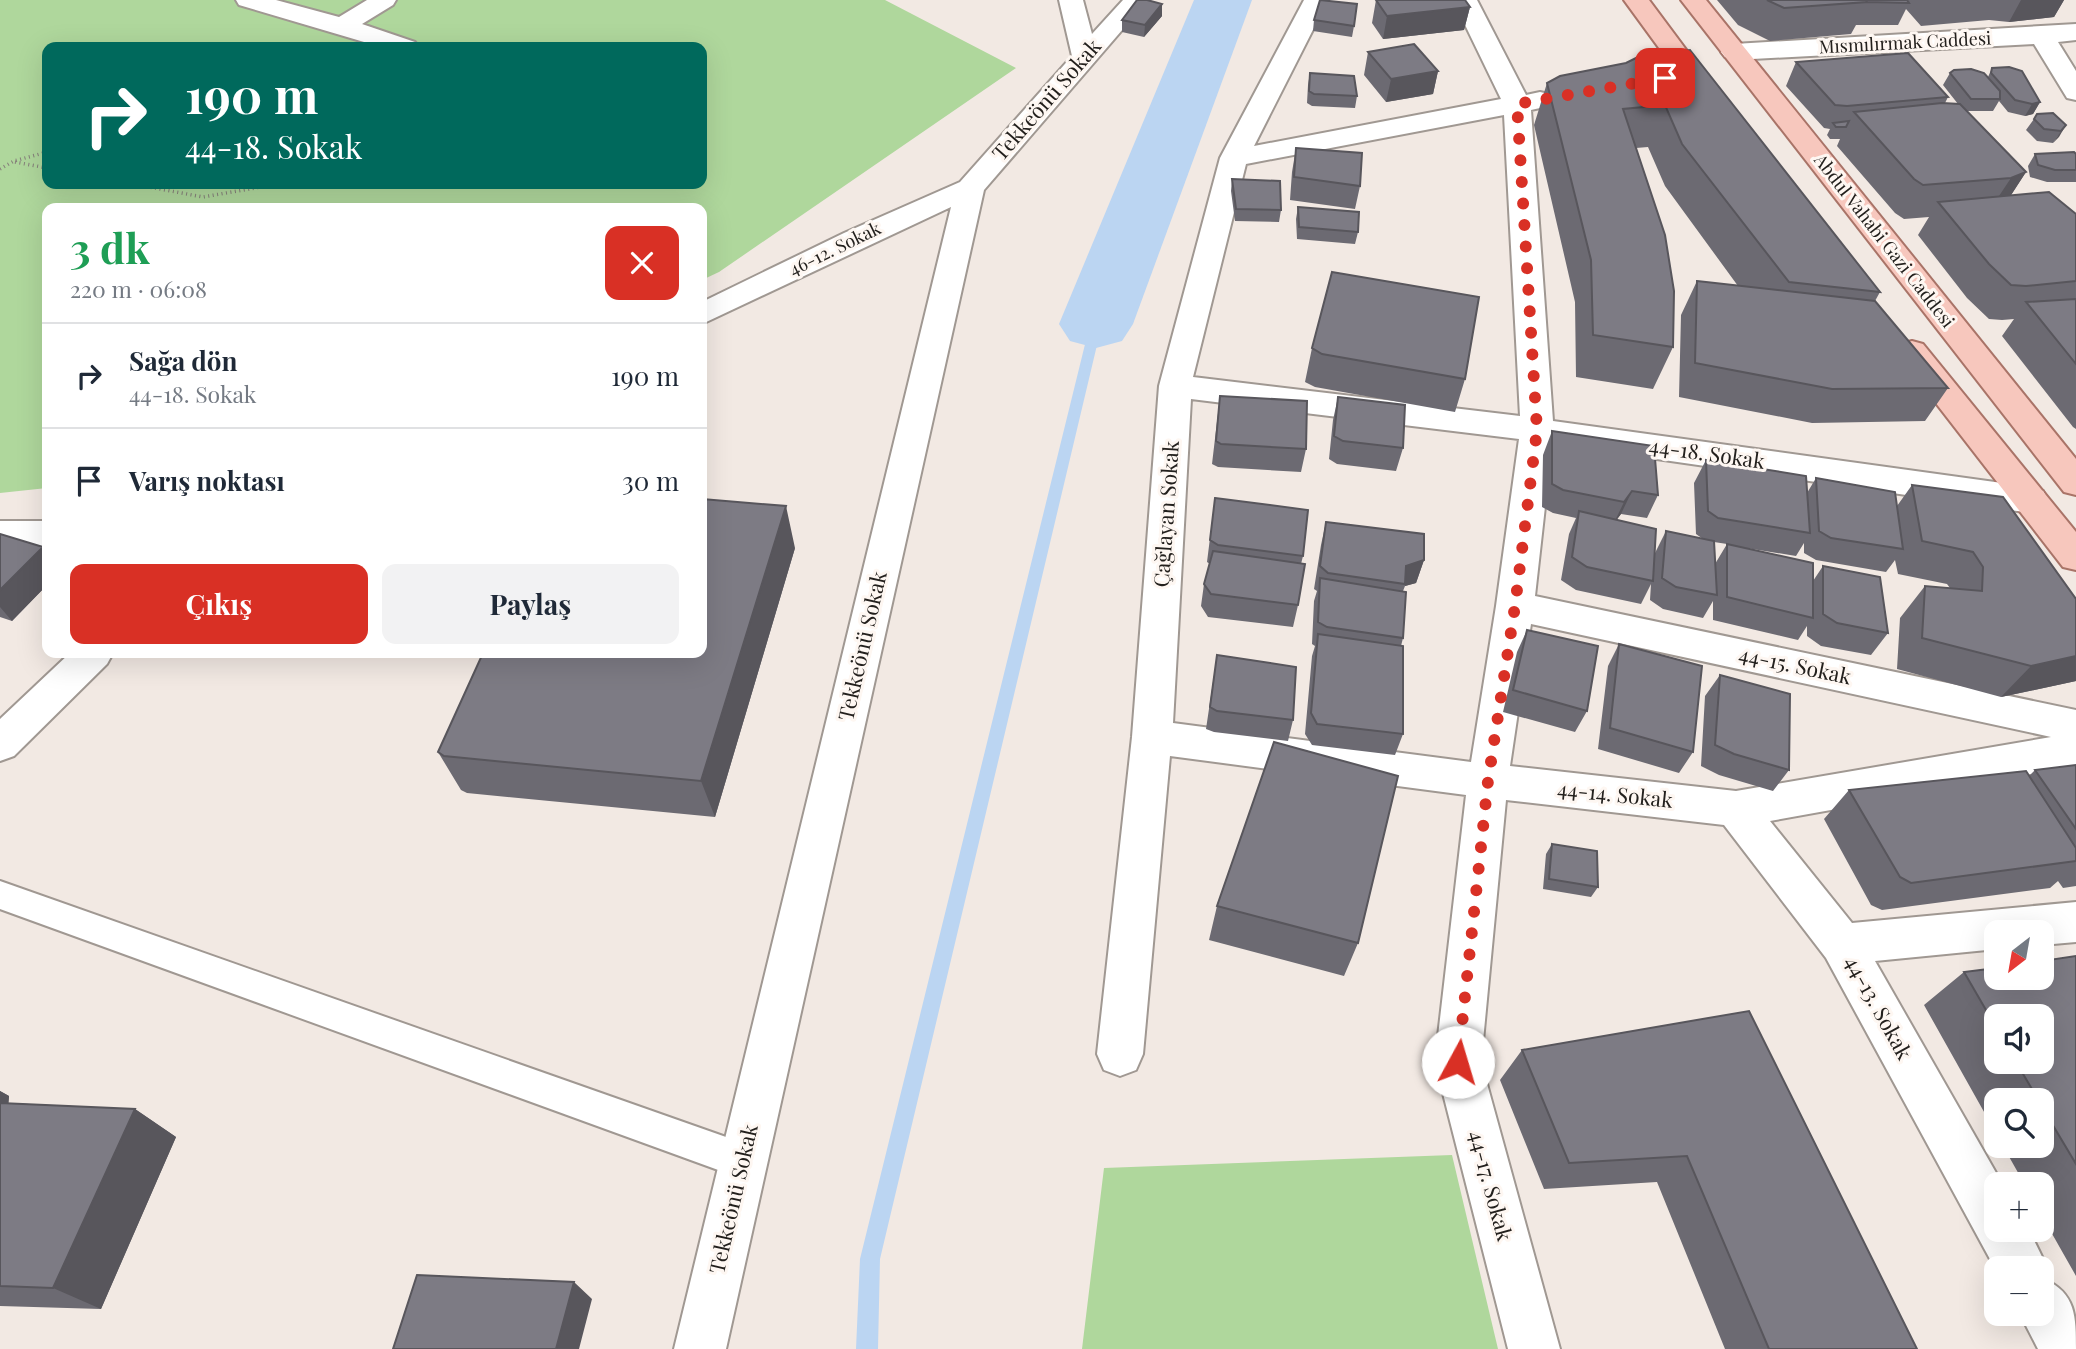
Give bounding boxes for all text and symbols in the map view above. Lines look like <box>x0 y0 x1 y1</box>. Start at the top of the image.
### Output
street label: Mısmılırmak Caddesi <box>1818 26 1992 58</box>
street label: Tekkeönü Sokak <box>985 32 1106 166</box>
pin <box>1635 48 1695 108</box>
icon: arrive <box>1646 59 1684 97</box>
text: 190 m <box>185 61 318 126</box>
icon: right <box>70 70 161 161</box>
text: 44-18. Sokak <box>185 124 362 167</box>
street label: Abdul Vahabi Gazi Caddesi <box>1809 148 1960 332</box>
street label: 46-12. Sokak <box>785 215 885 281</box>
text: 3 dk <box>70 219 150 275</box>
button: close <box>605 226 679 300</box>
text: 220 m · 06:08 <box>70 273 207 304</box>
text: Sağa dön <box>129 343 237 378</box>
icon: right <box>70 357 108 395</box>
text: 190 m <box>611 358 679 393</box>
text: 44-18. Sokak <box>129 378 257 409</box>
street label: 44-18. Sokak <box>1648 430 1767 474</box>
street label: Çağlayan Sokak <box>1146 439 1184 588</box>
icon: arrive <box>70 462 108 500</box>
text: Varış noktası <box>129 463 285 498</box>
text: 30 m <box>622 463 679 498</box>
button: Çıkış <box>70 564 368 644</box>
button: Paylaş <box>382 564 679 644</box>
street label: Tekkeönü Sokak <box>830 568 892 723</box>
street label: 44-15. Sokak <box>1737 639 1855 690</box>
street label: 44-14. Sokak <box>1556 773 1675 813</box>
north arrow <box>1984 920 2054 990</box>
map controls <box>1984 920 2054 1326</box>
street label: 44-13. Sokak <box>1840 950 1920 1064</box>
button: sound <box>1984 1004 2054 1074</box>
position arrow <box>1421 1025 1495 1099</box>
button: search <box>1984 1088 2054 1158</box>
street label: Tekkeönü Sokak <box>701 1121 763 1276</box>
street label: 44-17. Sokak <box>1464 1127 1520 1244</box>
button: + <box>1984 1172 2054 1242</box>
button: − <box>1984 1256 2054 1326</box>

